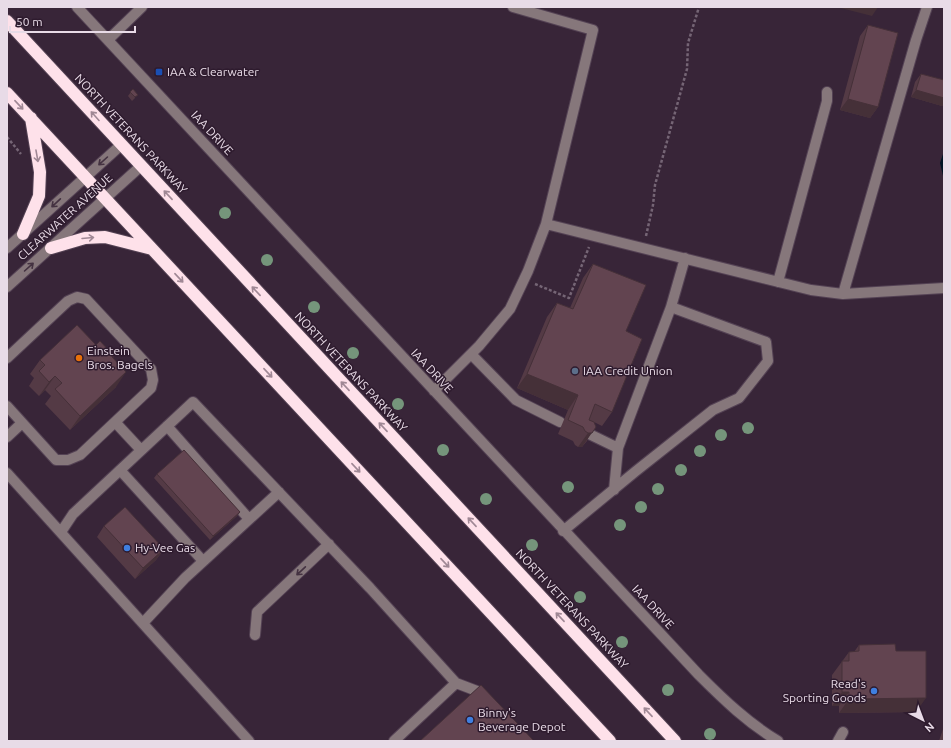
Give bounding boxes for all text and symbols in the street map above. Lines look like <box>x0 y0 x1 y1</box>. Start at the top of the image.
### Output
scale bar <box>10 8 135 34</box>
text: 50 m <box>16 15 43 28</box>
place label: IAA & Clearwater <box>167 65 259 78</box>
marker: IAA & Clearwater <box>154 67 164 77</box>
street label: NORTH VETERANS PARKWAY <box>73 71 190 196</box>
one-way arrow <box>14 100 24 110</box>
street label: IAA DRIVE <box>189 108 236 157</box>
one-way arrow <box>90 111 100 121</box>
one-way arrow <box>34 150 42 163</box>
one-way arrow <box>98 156 108 166</box>
street label: CLEARWATER AVENUE <box>15 171 115 262</box>
one-way arrow <box>163 190 172 201</box>
one-way arrow <box>51 198 61 208</box>
one-way arrow <box>82 235 95 242</box>
one-way arrow <box>24 263 34 272</box>
one-way arrow <box>174 273 184 283</box>
one-way arrow <box>252 285 261 296</box>
street label: NORTH VETERANS PARKWAY <box>293 309 410 434</box>
place label: Einstein Bros. Bagels <box>87 344 153 371</box>
street label: IAA DRIVE <box>409 346 456 395</box>
marker: Einstein Bros. Bagels <box>74 353 84 363</box>
place label: IAA Credit Union <box>583 364 673 377</box>
marker: IAA Credit Union <box>570 366 580 376</box>
one-way arrow <box>263 368 272 378</box>
one-way arrow <box>340 381 350 391</box>
one-way arrow <box>378 422 388 432</box>
one-way arrow <box>351 463 361 473</box>
one-way arrow <box>467 517 476 527</box>
place label: Hy-Vee Gas <box>135 541 195 554</box>
marker: Hy-Vee Gas <box>122 543 132 553</box>
street label: NORTH VETERANS PARKWAY <box>514 546 631 671</box>
one-way arrow <box>440 558 449 568</box>
one-way arrow <box>296 566 306 576</box>
street label: IAA DRIVE <box>630 582 677 631</box>
one-way arrow <box>555 612 565 622</box>
place label: Read's Sporting Goods <box>783 677 866 704</box>
marker: Read's Sporting Goods <box>869 686 879 696</box>
north arrow <box>903 700 943 740</box>
place label: Binny's Beverage Depot <box>478 706 566 733</box>
one-way arrow <box>644 707 653 718</box>
marker: Binny's Beverage Depot <box>465 715 475 725</box>
text: N <box>923 720 937 735</box>

